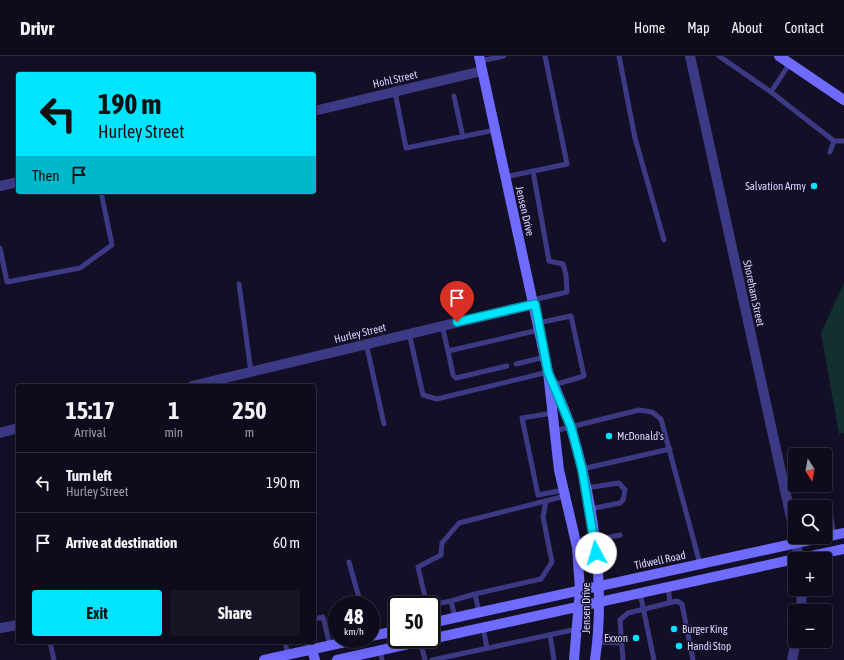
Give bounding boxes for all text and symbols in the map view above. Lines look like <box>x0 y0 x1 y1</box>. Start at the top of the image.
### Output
text: Drivr <box>20 17 54 39</box>
text: Home <box>634 20 665 36</box>
text: Map <box>687 20 710 36</box>
text: About <box>732 20 763 36</box>
text: Contact <box>785 20 824 36</box>
street label: Hohl Street <box>372 68 418 90</box>
icon: left <box>32 88 84 140</box>
text: 190 m <box>98 88 161 120</box>
text: Hurley Street <box>98 121 184 142</box>
icon: arrive <box>68 164 90 186</box>
text: Then <box>32 167 60 184</box>
place label: Salvation Army <box>745 180 806 192</box>
marker: Salvation Army <box>809 181 819 191</box>
street label: Jensen Drive <box>513 185 537 237</box>
street label: Shoreham Street <box>741 259 767 327</box>
pin <box>440 281 474 322</box>
icon: arrive <box>446 287 468 309</box>
street label: Hurley Street <box>333 321 387 345</box>
text: 15:17 <box>66 397 115 424</box>
text: 1 <box>168 397 179 424</box>
text: 250 <box>233 397 266 424</box>
text: Arrival <box>74 425 106 440</box>
text: min <box>164 425 183 440</box>
text: m <box>245 425 254 440</box>
place label: McDonald's <box>617 430 664 442</box>
marker: McDonald's <box>604 431 614 441</box>
north arrow <box>788 448 832 492</box>
map controls <box>788 448 832 648</box>
text: Turn left <box>66 467 112 484</box>
icon: left <box>32 472 54 494</box>
text: 190 m <box>266 474 300 491</box>
text: Hurley Street <box>66 484 128 499</box>
button: search <box>788 500 832 544</box>
icon: arrive <box>32 532 54 554</box>
position arrow <box>575 532 617 574</box>
text: Arrive at destination <box>66 534 177 551</box>
text: 60 m <box>273 534 300 551</box>
street label: Tidwell Road <box>633 549 687 571</box>
button: + <box>788 552 832 596</box>
street label: Jensen Drive <box>580 583 592 633</box>
button: Exit <box>32 590 162 636</box>
button: Share <box>170 590 300 636</box>
speed limit sign: 50 <box>388 596 440 648</box>
button: − <box>788 604 832 648</box>
text: 48 <box>345 605 363 628</box>
place label: Burger King <box>682 623 728 635</box>
marker: Burger King <box>669 624 679 634</box>
text: km/h <box>344 626 364 637</box>
place label: Exxon <box>604 632 628 644</box>
marker: Exxon <box>631 633 641 643</box>
place label: Handi Stop <box>687 640 731 652</box>
marker: Handi Stop <box>674 641 684 651</box>

